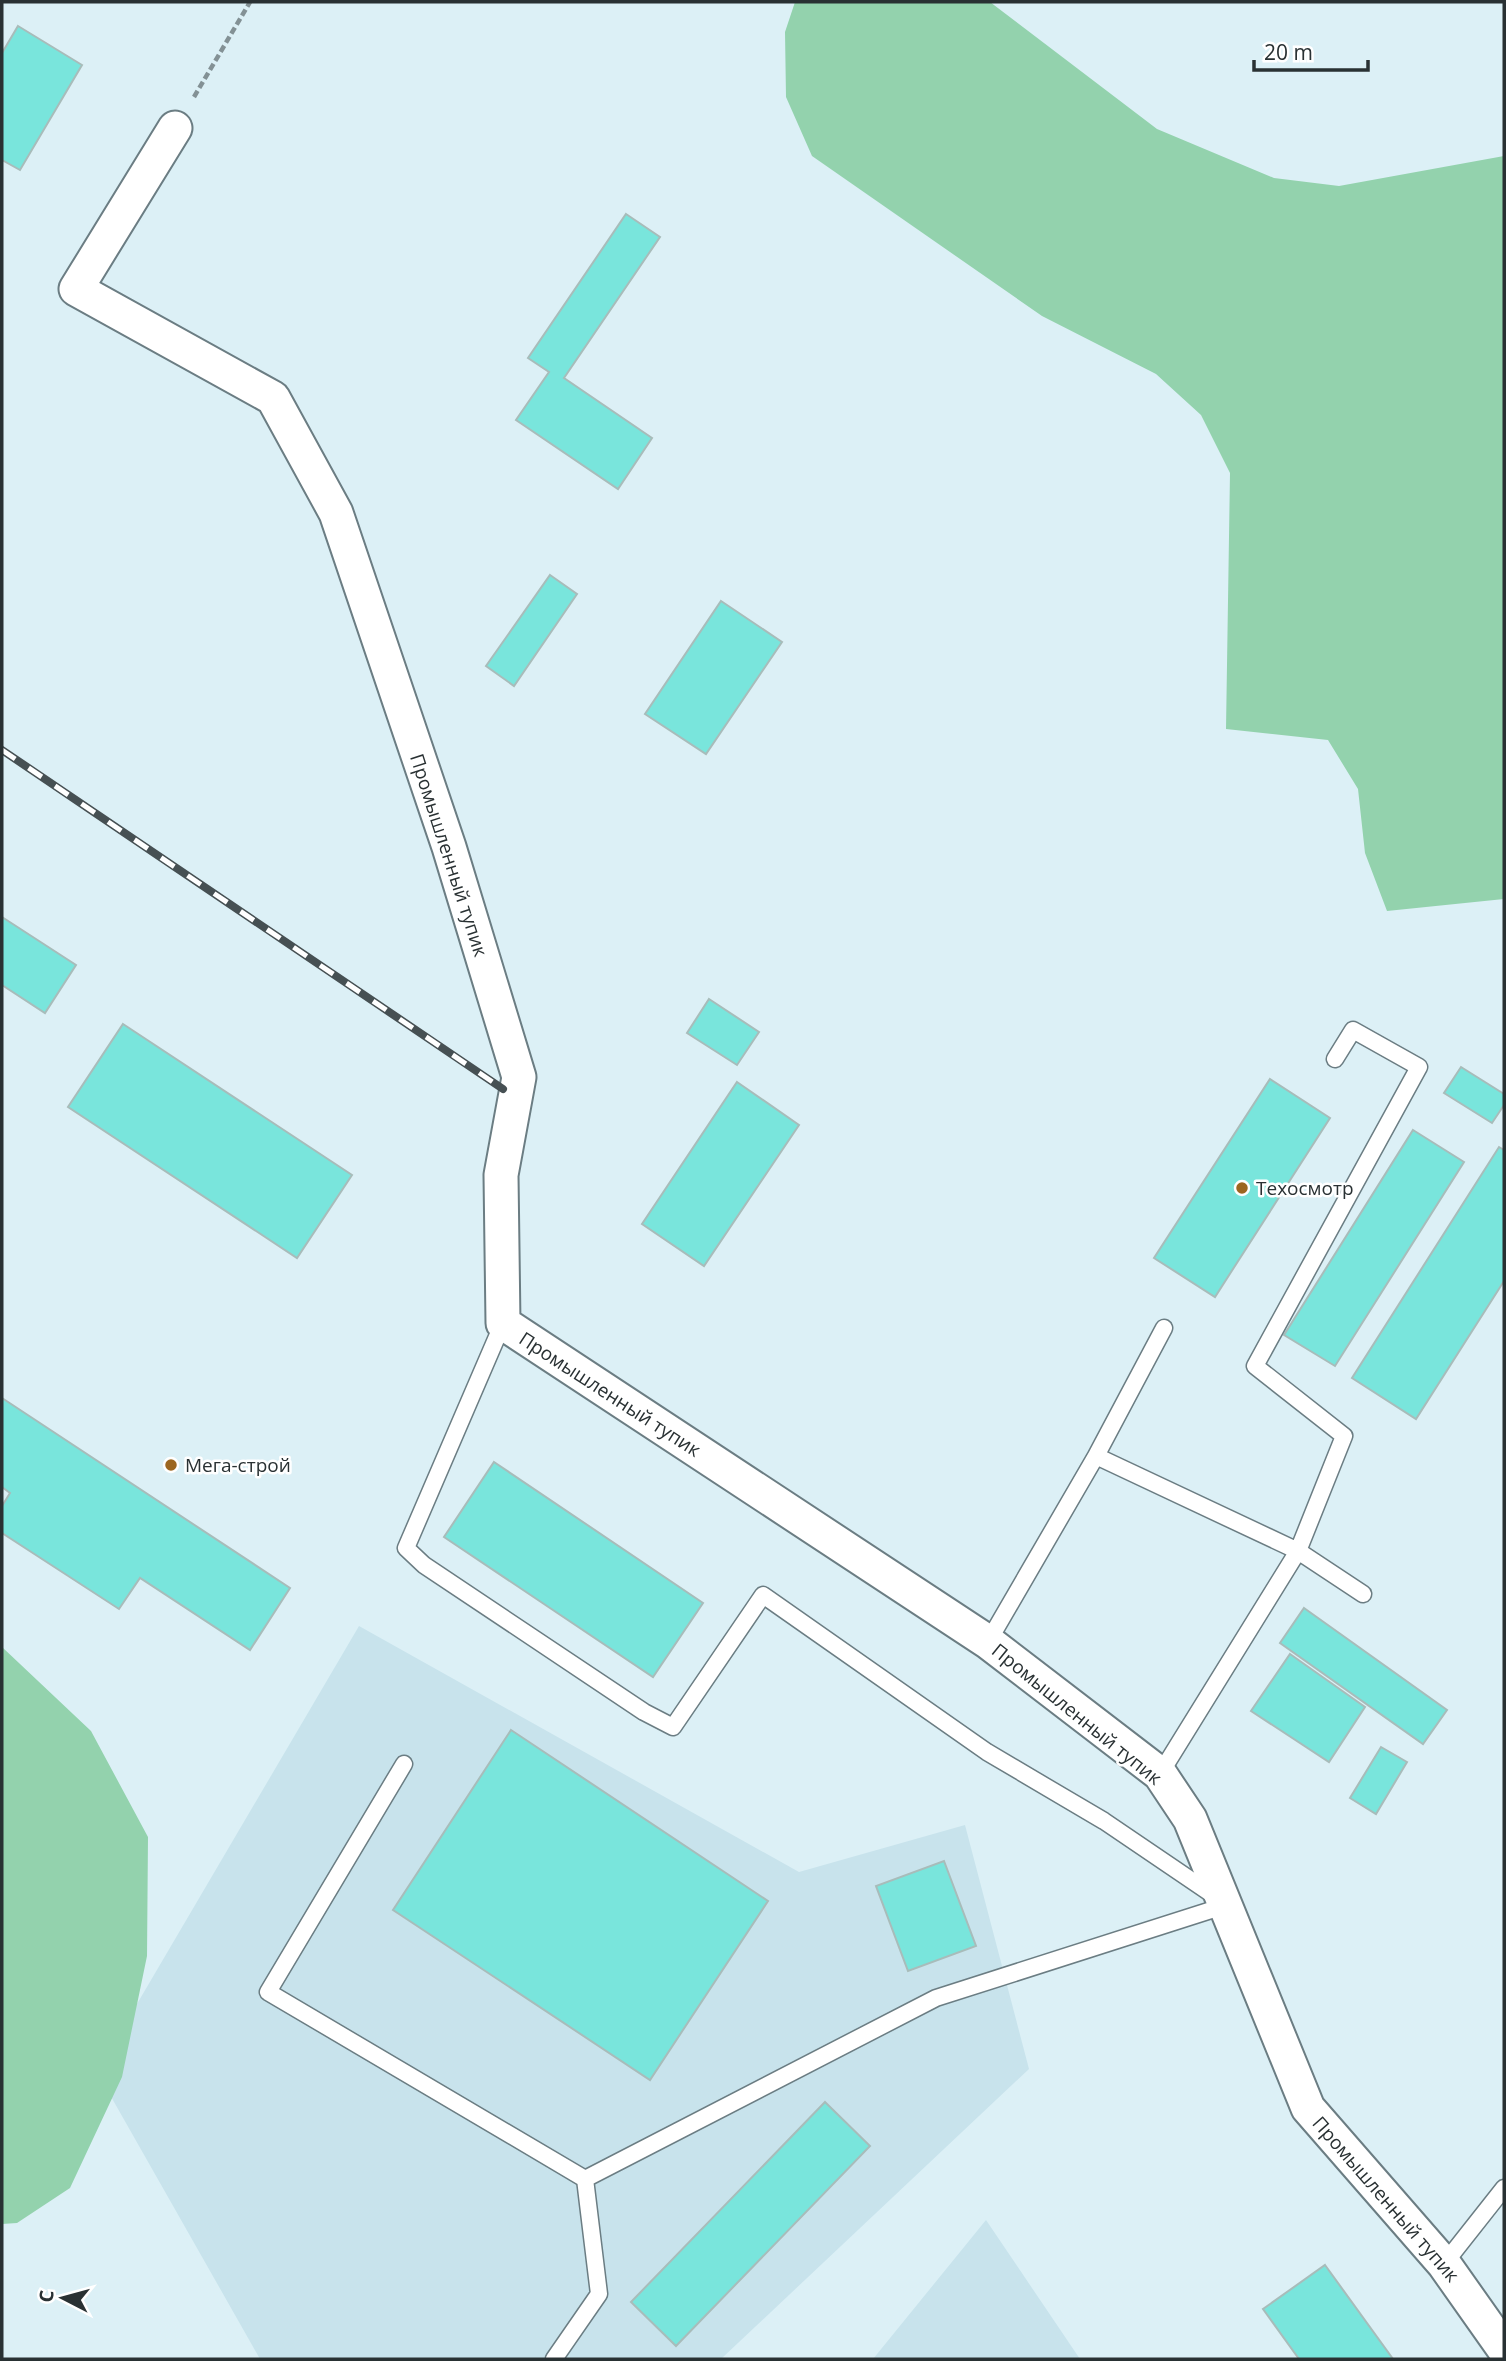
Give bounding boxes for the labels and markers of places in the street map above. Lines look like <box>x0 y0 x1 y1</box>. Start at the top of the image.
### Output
place label: Техосмотр <box>1256 1175 1354 1201</box>
marker: Техосмотр <box>1234 1180 1250 1196</box>
place label: Мега-строй <box>185 1452 291 1478</box>
marker: Мега-строй <box>163 1457 179 1473</box>

